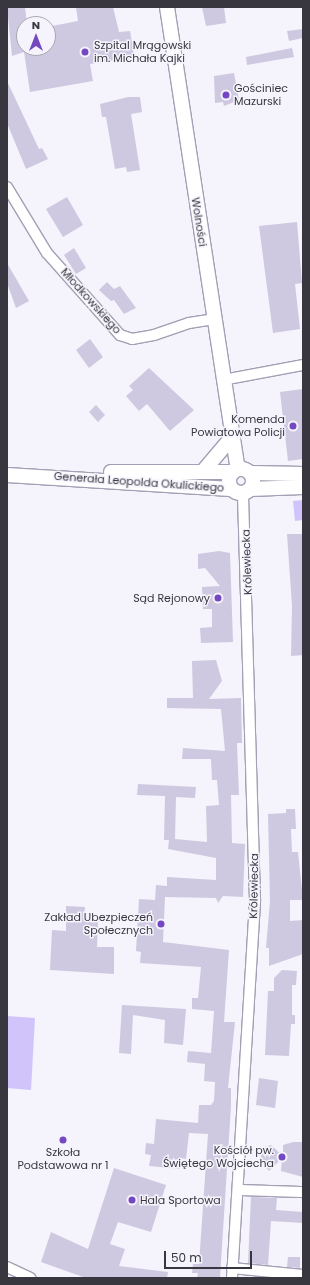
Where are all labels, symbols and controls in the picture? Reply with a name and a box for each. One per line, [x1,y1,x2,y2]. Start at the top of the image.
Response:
north arrow [16,16,56,56]
text: N [32,17,40,33]
place label: Szpital Mrągowski im. Michała Kajki [94,39,191,65]
marker: Szpital Mrągowski im. Michała Kajki [79,46,91,58]
place label: Gościniec Mazurski [234,82,288,108]
marker: Gościniec Mazurski [221,90,231,100]
street label: Wolności [189,196,209,248]
street label: Młodkowskiego [58,265,124,337]
place label: Komenda Powiatowa Policji [191,413,285,439]
marker: Komenda Powiatowa Policji [288,421,298,431]
street label: Generała Leopolda Okulickiego [53,469,225,495]
street label: Królewiecka [239,529,255,595]
place label: Sąd Rejonowy [133,591,210,605]
marker: Sąd Rejonowy [213,593,223,603]
street label: Królewiecka [247,853,261,919]
place label: Zakład Ubezpieczeń Społecznych [44,911,153,937]
marker: Zakład Ubezpieczeń Społecznych [156,919,166,929]
marker: Szkoła Podstawowa nr 1 [58,1135,68,1145]
place label: Kościół pw. Świętego Wojciecha [163,1144,274,1170]
place label: Szkoła Podstawowa nr 1 [17,1146,109,1172]
marker: Kościół pw. Świętego Wojciecha [277,1152,287,1162]
place label: Hala Sportowa [140,1193,221,1207]
marker: Hala Sportowa [127,1195,137,1205]
scale bar [166,1243,254,1269]
text: 50 m [171,1249,202,1266]

